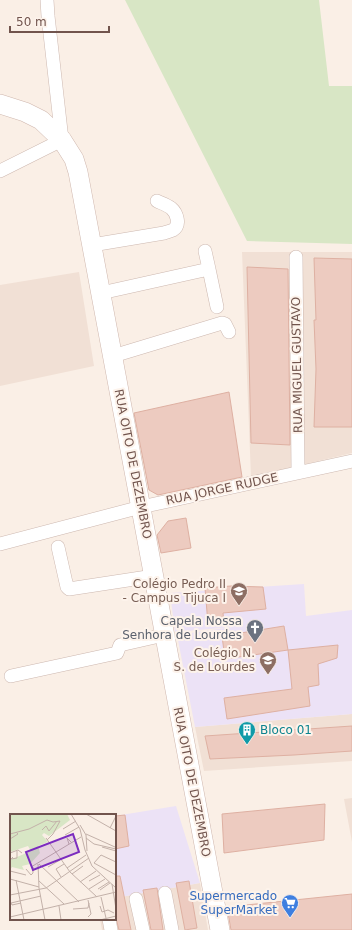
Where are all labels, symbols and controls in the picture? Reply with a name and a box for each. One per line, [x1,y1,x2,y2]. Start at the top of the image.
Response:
scale bar [10,8,109,34]
text: 50 m [16,15,47,29]
street label: RUA MIGUEL GUSTAVO [289,297,305,433]
street label: RUA OITO DE DEZEMBRO [112,388,154,540]
street label: RUA JORGE RUDGE [165,470,279,508]
place label: Colégio Pedro II - Campus Tijuca I [123,577,226,605]
school or university icon: Colégio Pedro II - Campus Tijuca I [229,581,249,606]
place label: Capela Nossa Senhora de Lourdes [122,614,242,642]
church icon: Capela Nossa Senhora de Lourdes [245,618,265,643]
place label: Colégio N. S. de Lourdes [174,646,255,674]
school or university icon: Colégio N. S. de Lourdes [258,650,278,675]
street label: RUA OITO DE DEZEMBRO [171,706,213,858]
building icon: Bloco 01 [237,720,257,745]
place label: Bloco 01 [260,723,312,737]
inset map [10,814,116,920]
place label: Supermercado SuperMarket [189,889,277,917]
supermarket icon: Supermercado SuperMarket [280,893,300,918]

